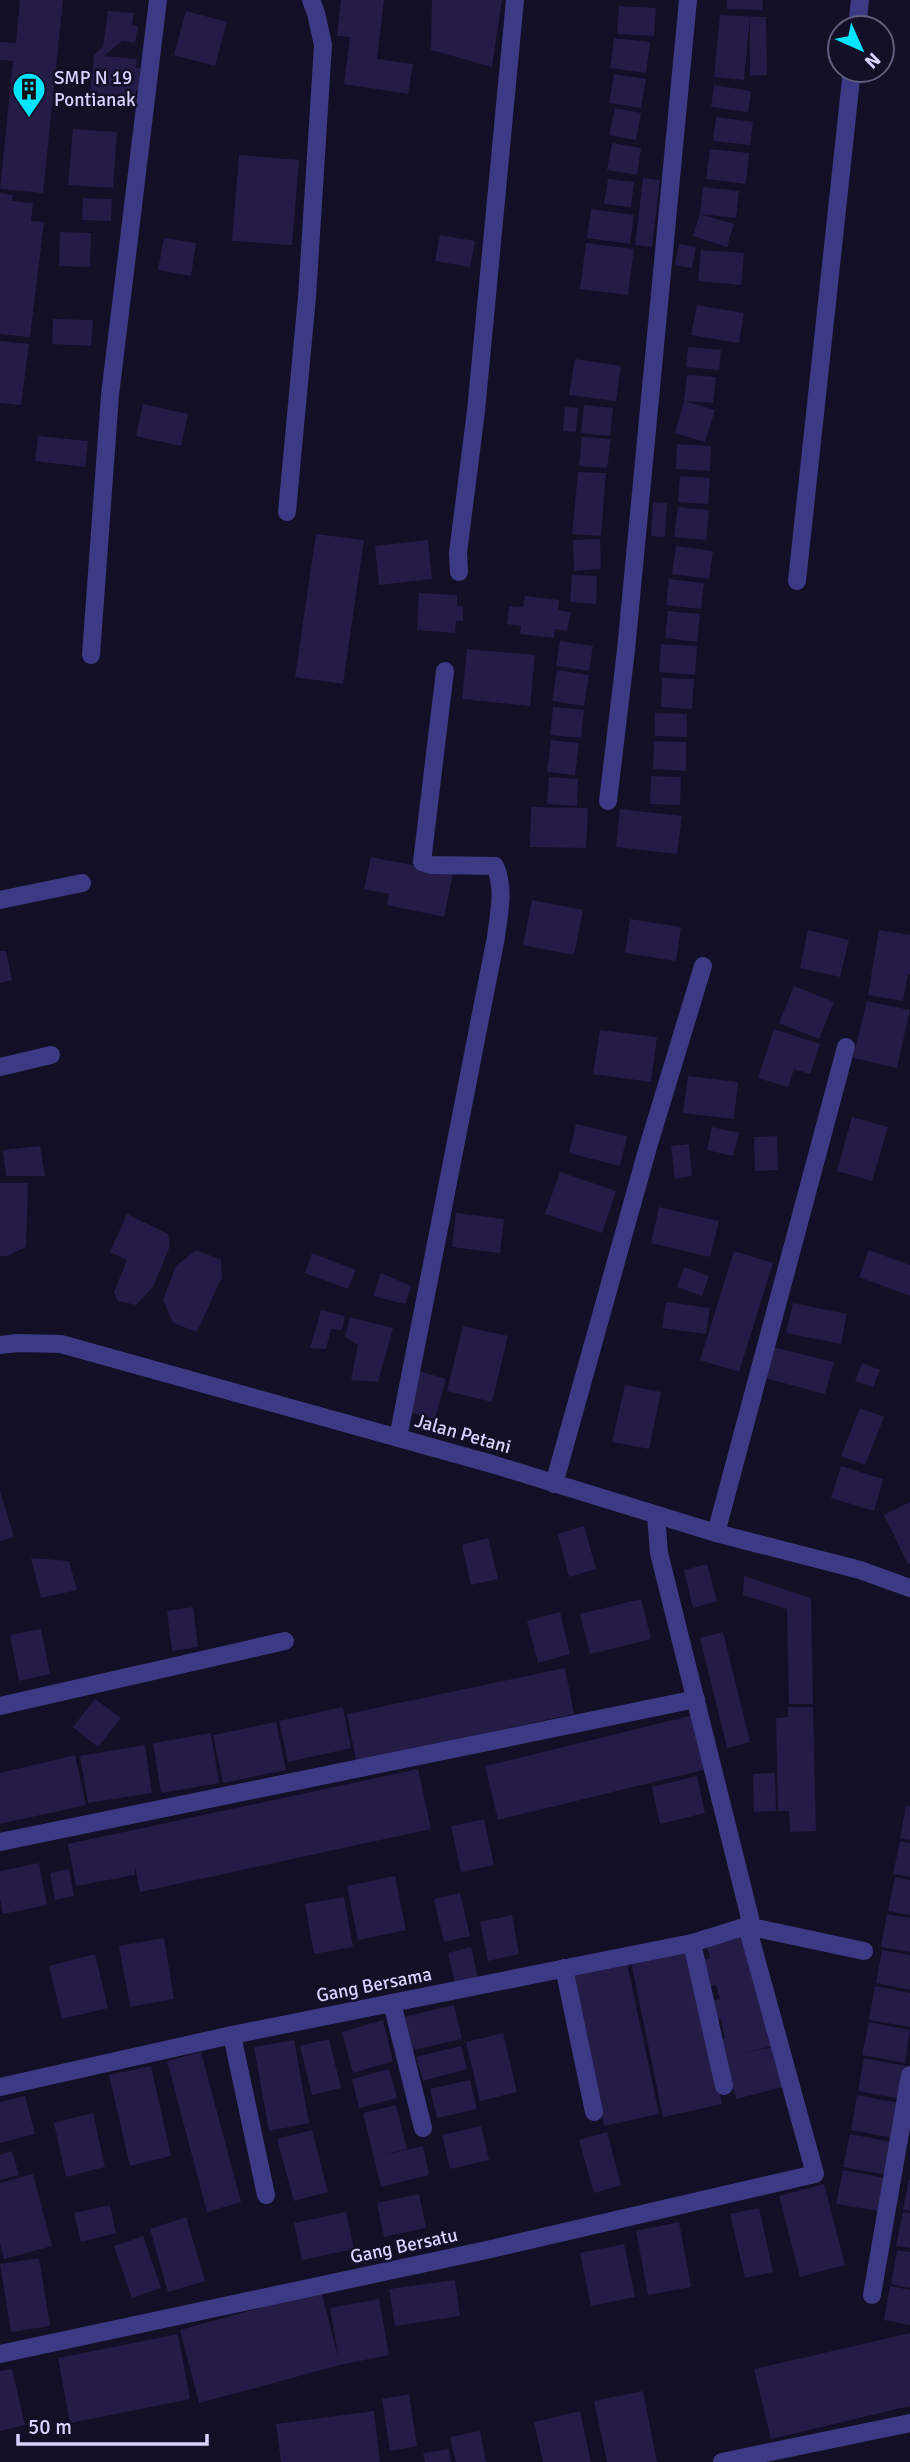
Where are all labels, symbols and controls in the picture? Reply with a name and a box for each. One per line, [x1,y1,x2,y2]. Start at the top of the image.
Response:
north arrow [826,14,896,84]
text: N [859,47,885,73]
place label: SMP N 19 Pontianak [54,66,136,112]
building icon: SMP N 19 Pontianak [10,70,48,119]
street label: Jalan Petani [412,1409,514,1459]
street label: Gang Bersama [314,1962,434,2008]
street label: Gang Bersatu [348,2223,460,2269]
scale bar [18,2402,206,2446]
text: 50 m [28,2414,72,2440]

